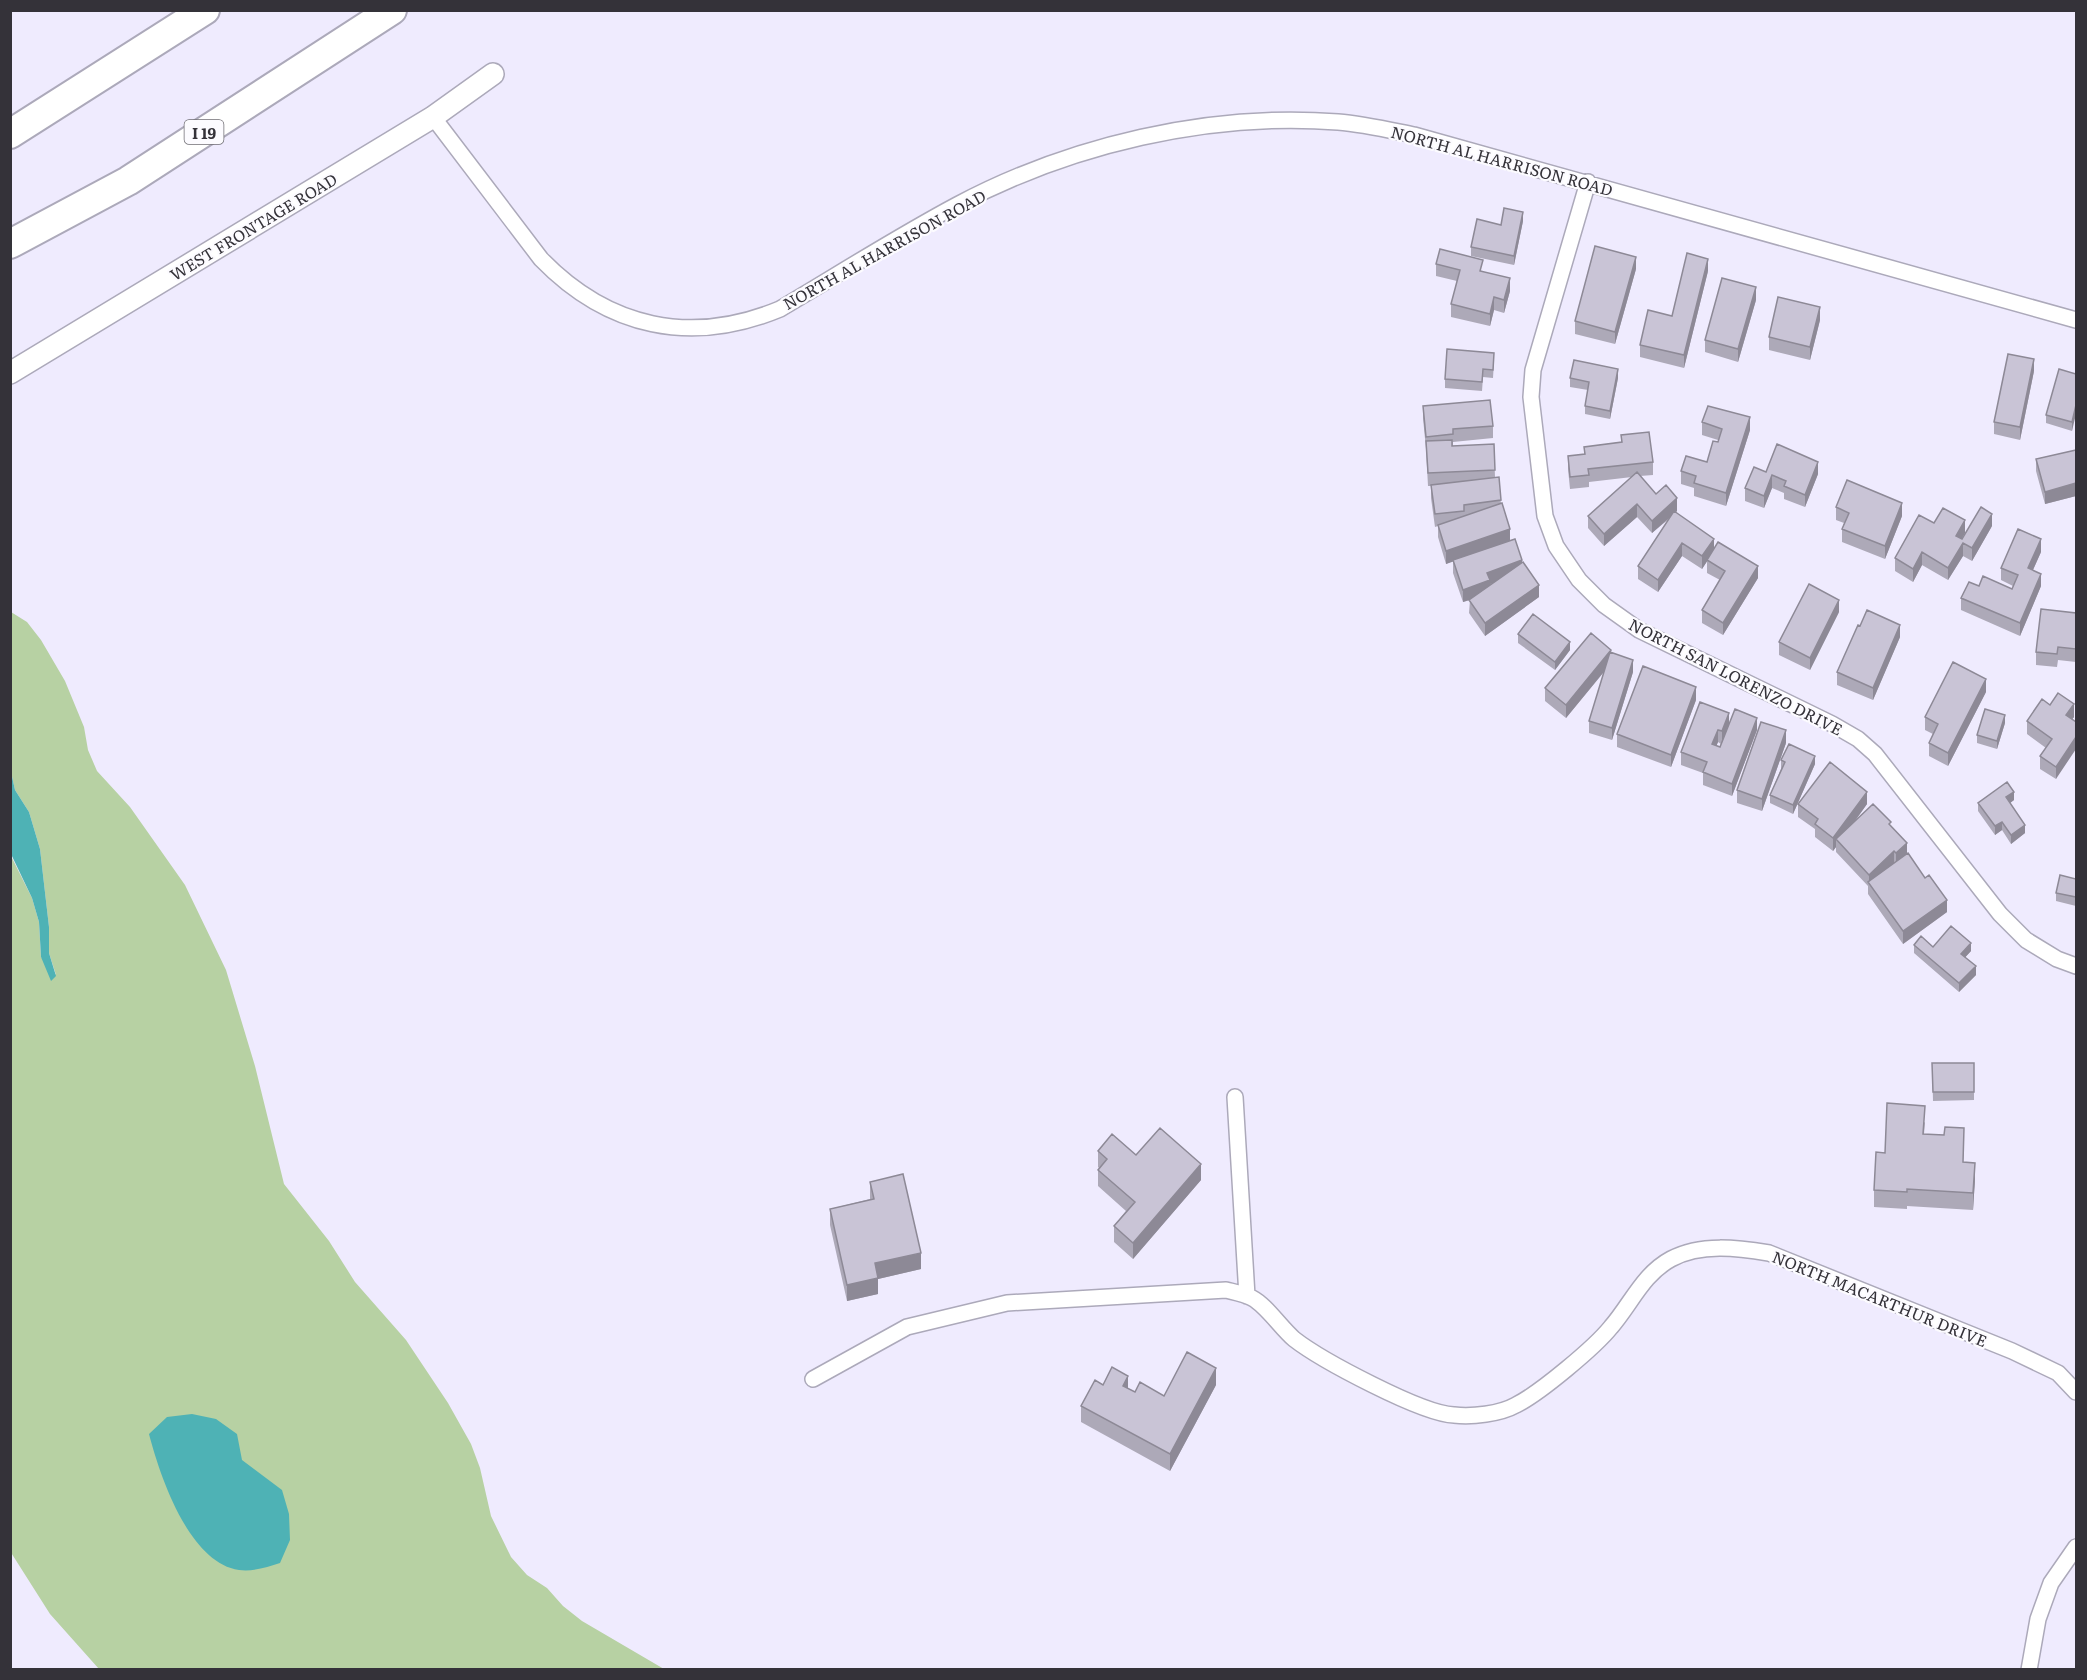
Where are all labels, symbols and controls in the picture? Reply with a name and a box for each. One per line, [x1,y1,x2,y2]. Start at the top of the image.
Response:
street label: NORTH AL HARRISON ROAD [1388,119,1616,201]
road number: I 19 [184,120,224,144]
street label: WEST FRONTAGE ROAD [165,166,341,286]
street label: NORTH AL HARRISON ROAD [778,183,990,315]
street label: NORTH SAN LORENZO DRIVE [1625,611,1847,741]
street label: NORTH MACARTHUR DRIVE [1769,1244,1991,1352]

